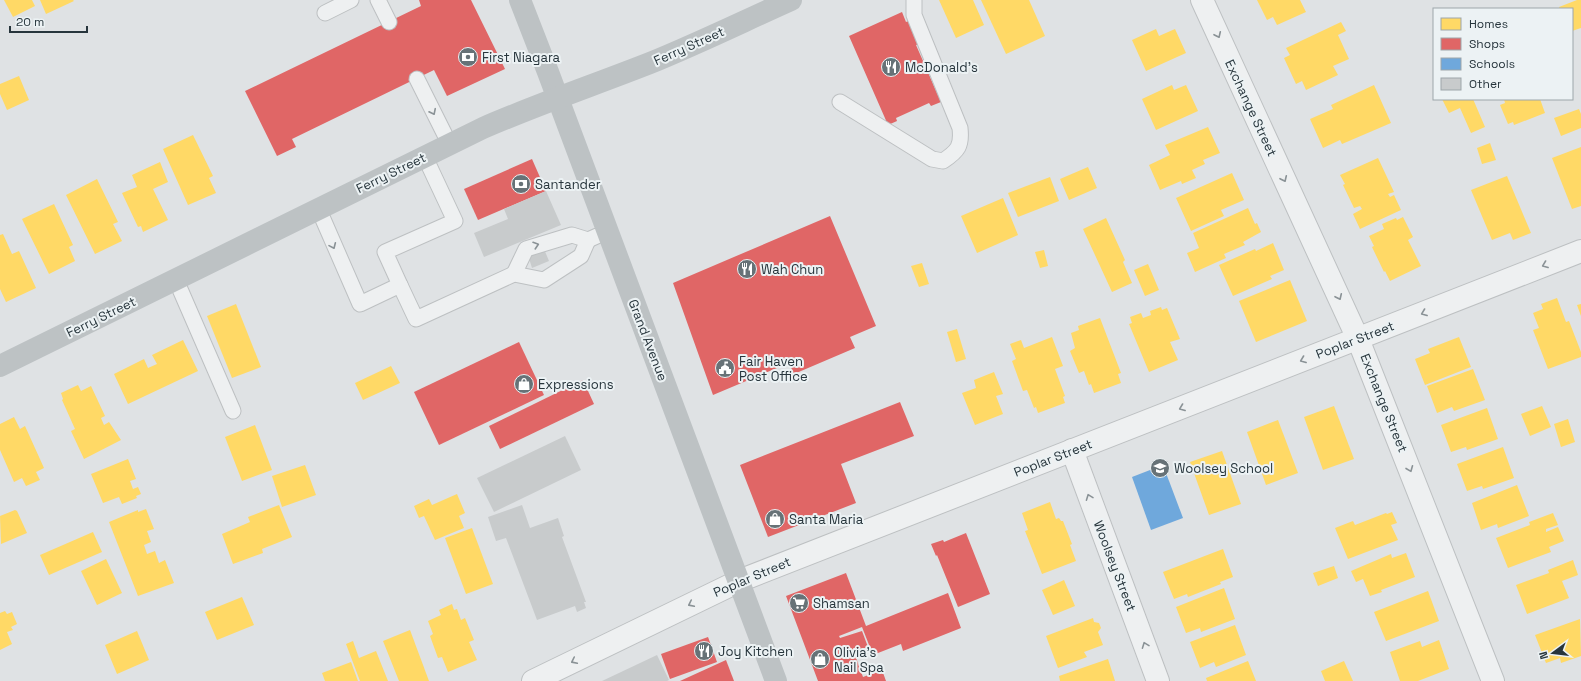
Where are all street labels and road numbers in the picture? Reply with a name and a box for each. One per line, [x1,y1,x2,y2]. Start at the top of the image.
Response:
street label: Ferry Street [651,23,727,69]
street label: Exchange Street [1221,57,1281,159]
street label: Ferry Street [353,149,429,197]
street label: Ferry Street [63,293,139,341]
street label: Grand Avenue [625,297,671,383]
street label: Poplar Street [1313,317,1397,363]
street label: Exchange Street [1356,351,1412,455]
street label: Poplar Street [1011,435,1095,481]
street label: Woolsey Street [1090,518,1140,614]
street label: Poplar Street [711,553,793,601]

